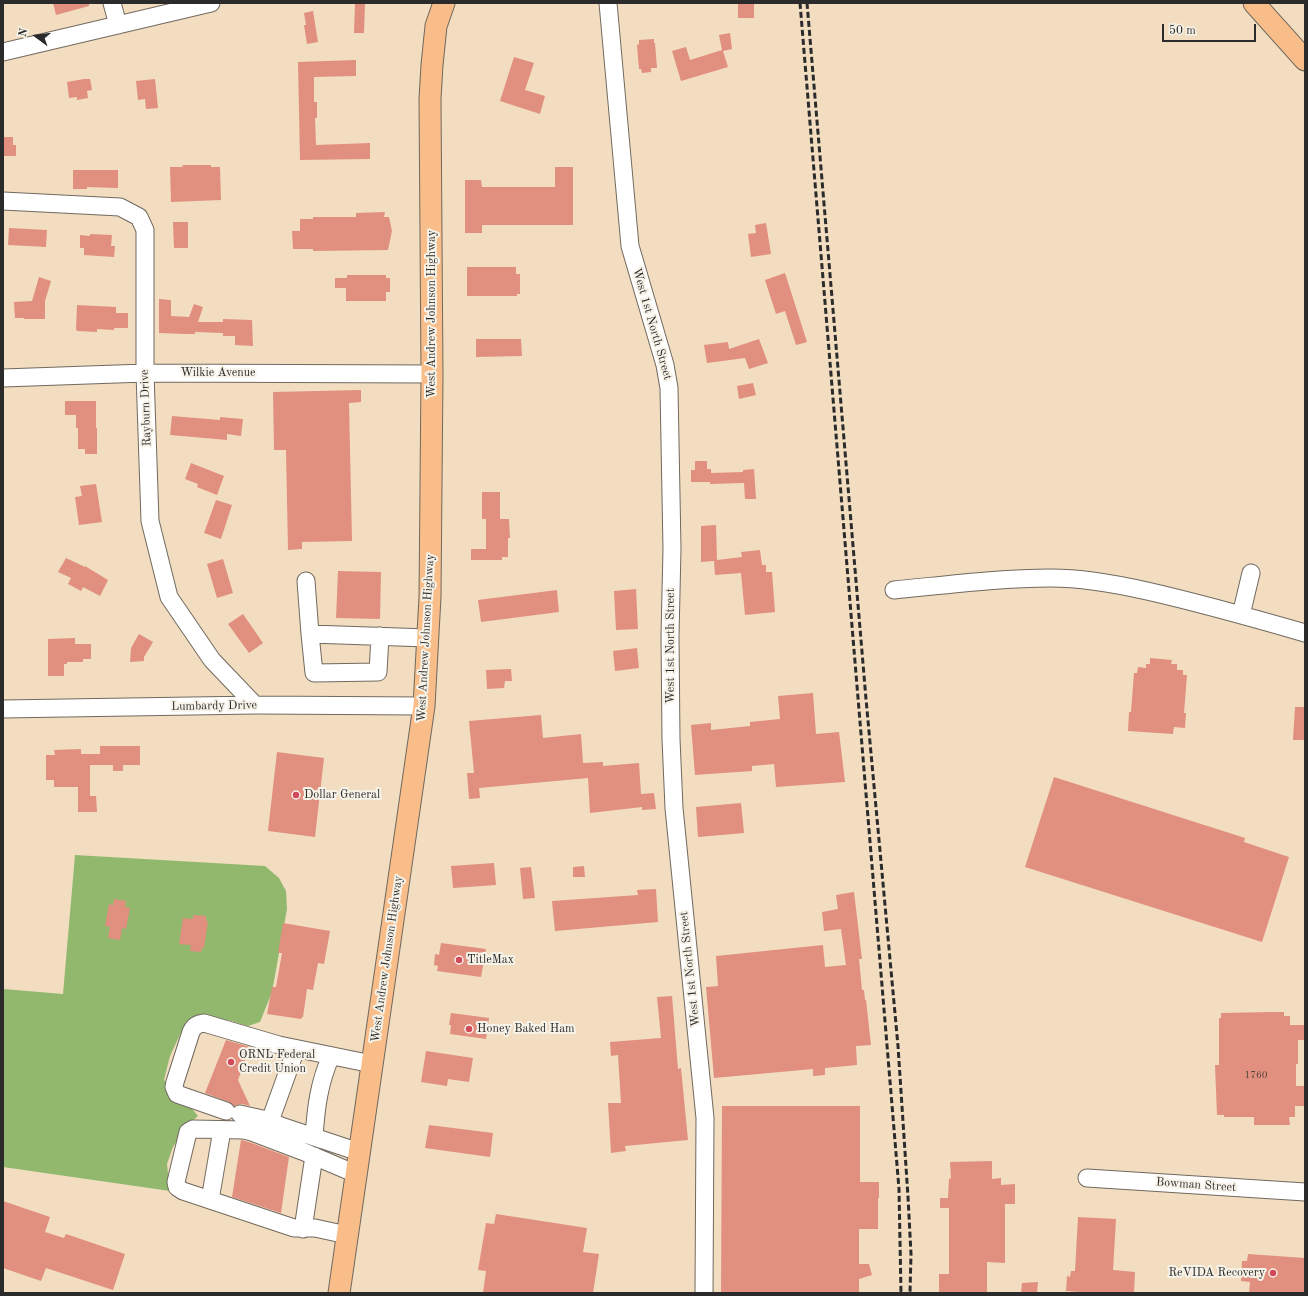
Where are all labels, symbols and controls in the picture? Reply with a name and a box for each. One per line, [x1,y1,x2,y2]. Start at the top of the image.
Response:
north arrow [16,16,56,56]
scale bar [1164,16,1258,42]
text: 50 m [1169,25,1196,37]
text: N [18,27,30,38]
street label: West Andrew Johnson Highway [425,230,439,398]
street label: West 1st North Street [629,266,675,382]
street label: Wilkie Avenue [180,366,256,380]
street label: Rayburn Drive [137,369,155,447]
street label: West Andrew Johnson Highway [414,554,438,722]
street label: West 1st North Street [664,588,678,704]
street label: Lumbardy Drive [171,698,257,714]
place label: Dollar General [304,788,380,802]
marker: Dollar General [291,790,301,800]
street label: West Andrew Johnson Highway [368,875,406,1043]
street label: West 1st North Street [677,911,703,1027]
place label: TitleMax [467,953,514,967]
marker: TitleMax [454,955,464,965]
place label: Honey Baked Ham [477,1022,575,1036]
marker: Honey Baked Ham [464,1024,474,1034]
place label: ORNL Federal Credit Union [239,1048,315,1076]
marker: ORNL Federal Credit Union [226,1057,236,1067]
house number: 1760 [1244,1069,1268,1081]
street label: Bowman Street [1155,1175,1237,1195]
place label: ReVIDA Recovery [1168,1266,1265,1280]
marker: ReVIDA Recovery [1268,1268,1278,1278]

